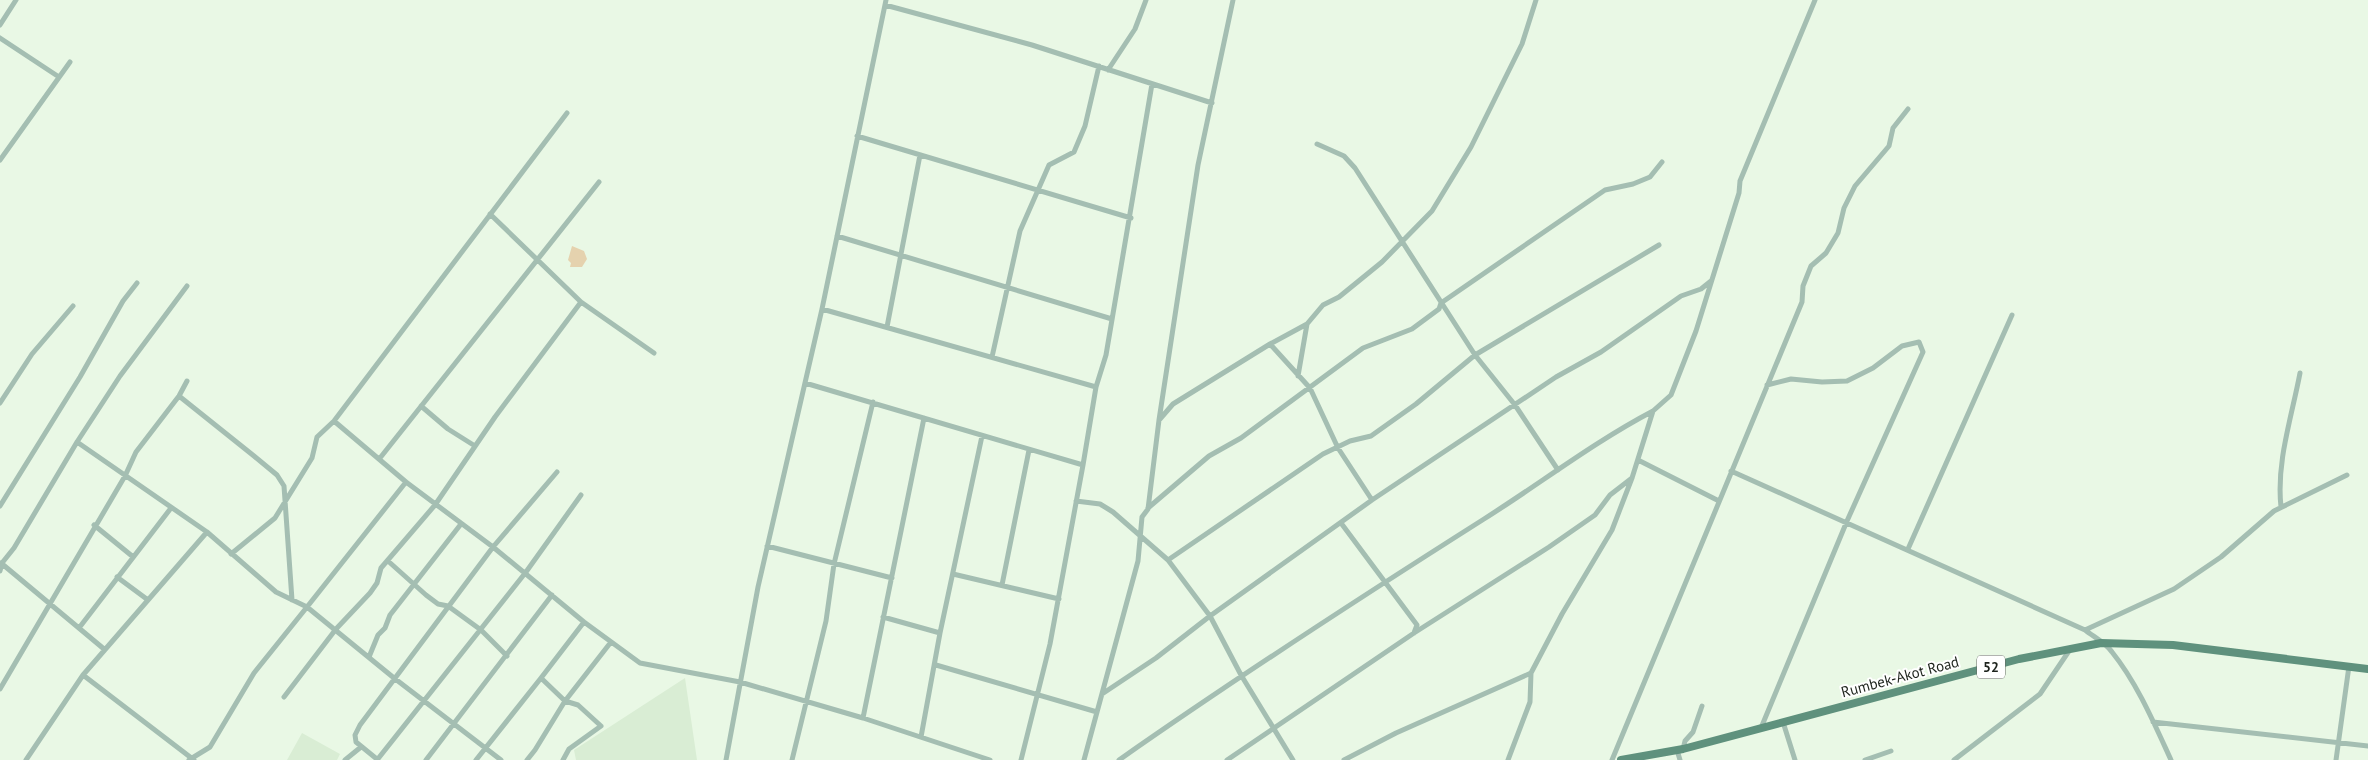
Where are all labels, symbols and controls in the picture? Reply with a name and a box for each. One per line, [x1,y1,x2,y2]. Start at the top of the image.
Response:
street label: Rumbek-Akot Road [1839,652,1961,701]
road number: 52 [1977,656,2005,679]

